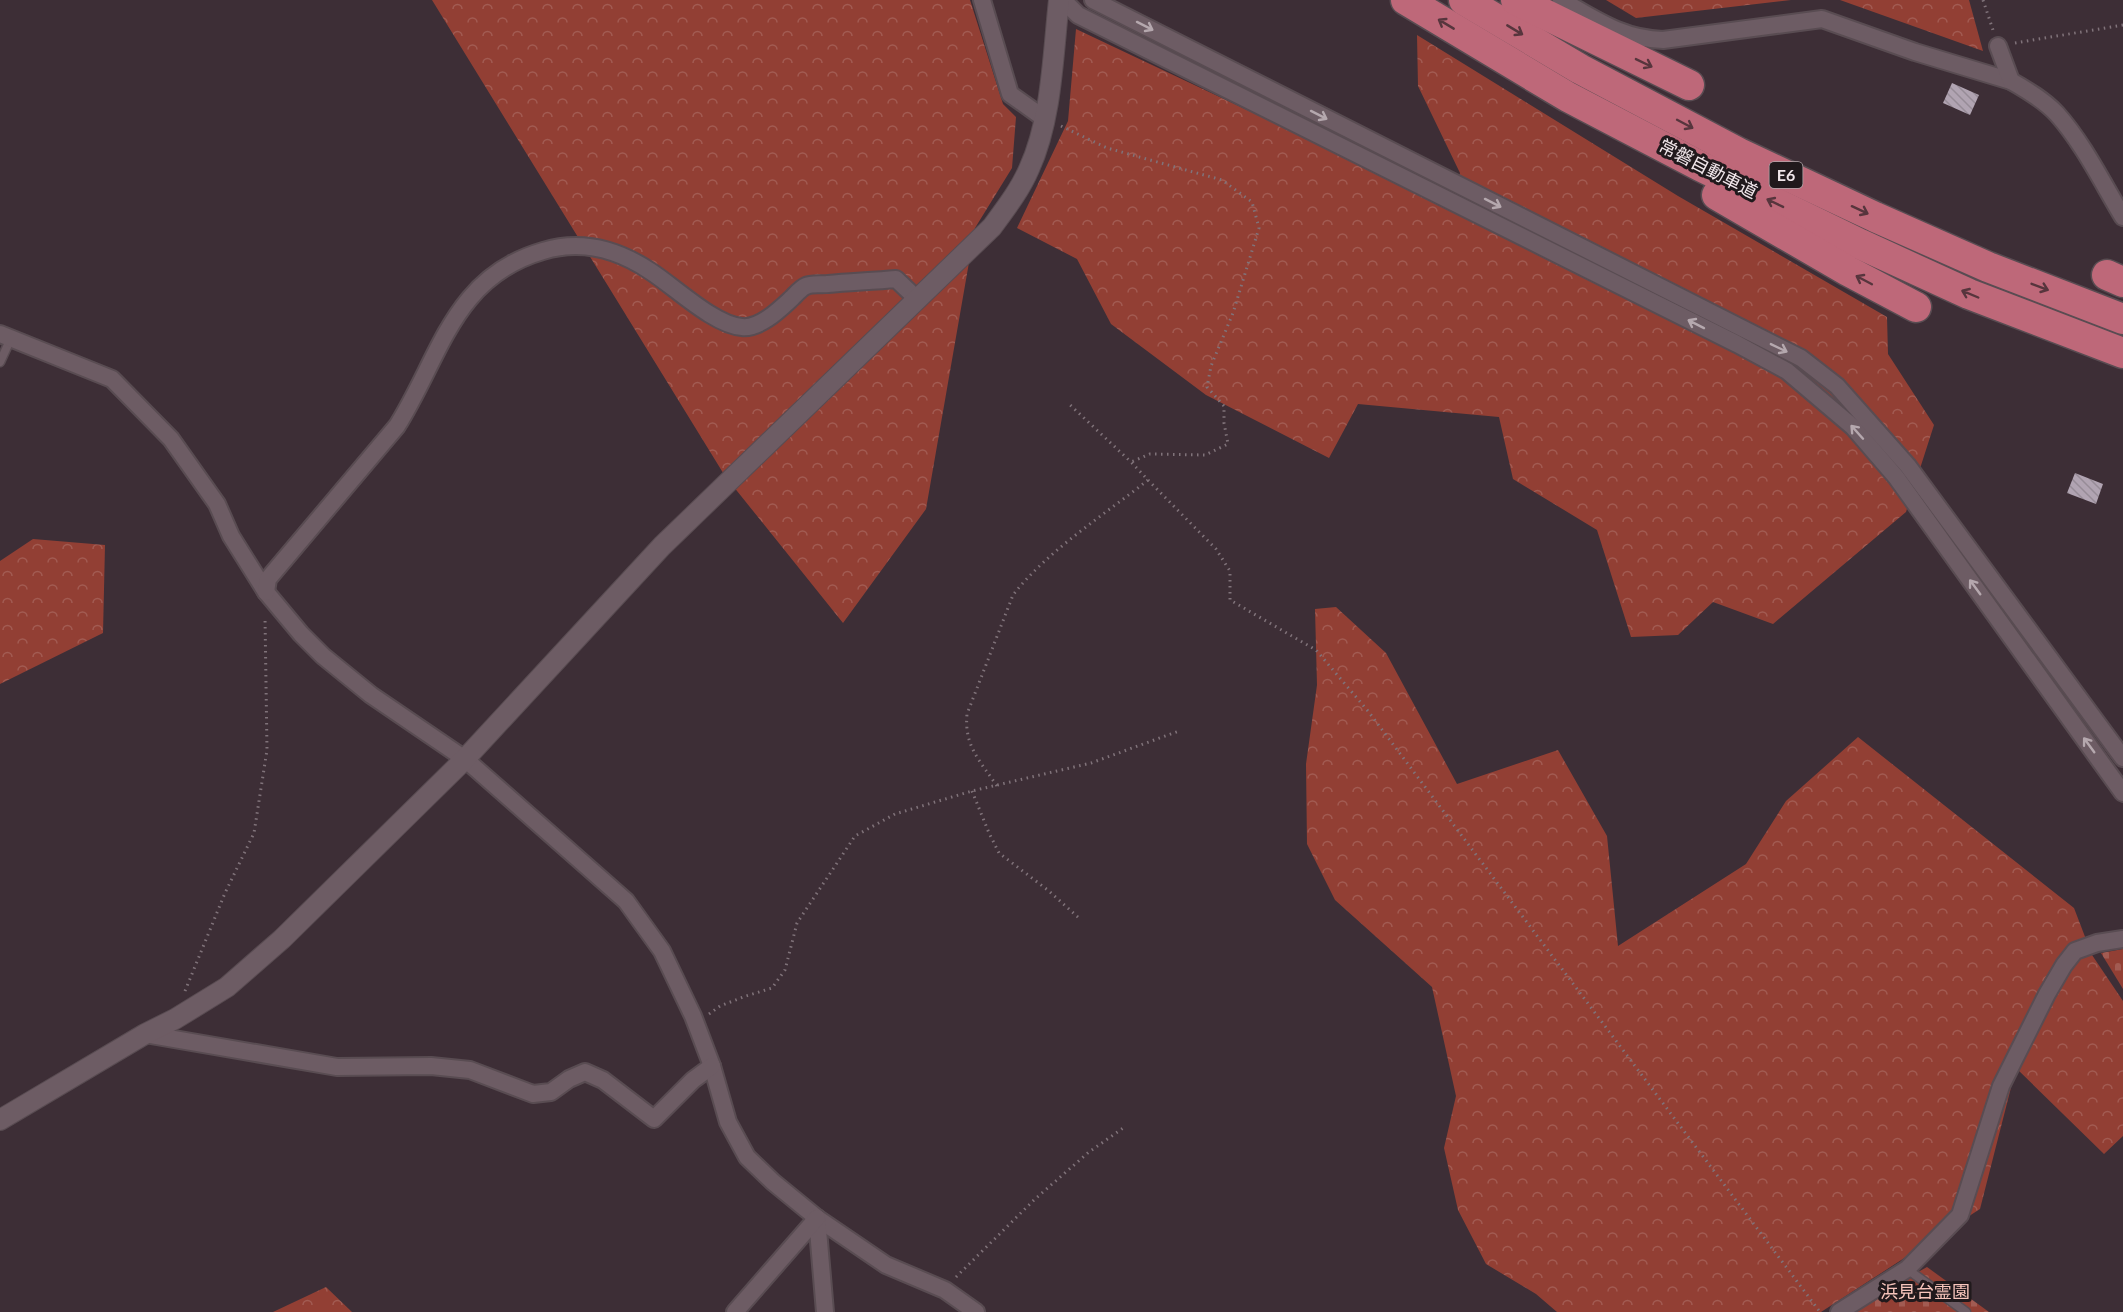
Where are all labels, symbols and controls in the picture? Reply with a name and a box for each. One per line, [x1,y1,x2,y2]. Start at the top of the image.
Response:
one-way arrow [1438,18,1455,30]
one-way arrow [1135,21,1153,33]
one-way arrow [1506,24,1523,36]
one-way arrow [1635,58,1653,70]
one-way arrow [1309,110,1327,121]
one-way arrow [1676,119,1694,130]
street label: 常磐自動車道 [1655,134,1762,202]
road number: E6 [1770,162,1802,188]
one-way arrow [1766,196,1784,208]
one-way arrow [1483,198,1501,209]
one-way arrow [1851,205,1869,217]
one-way arrow [1856,274,1873,286]
one-way arrow [2030,282,2048,293]
one-way arrow [1962,288,1980,299]
one-way arrow [1688,317,1706,329]
one-way arrow [1770,342,1788,354]
one-way arrow [1850,424,1864,439]
one-way arrow [1969,579,1981,595]
one-way arrow [2083,737,2095,754]
park label: 浜見台霊園 [1880,1280,1970,1302]

